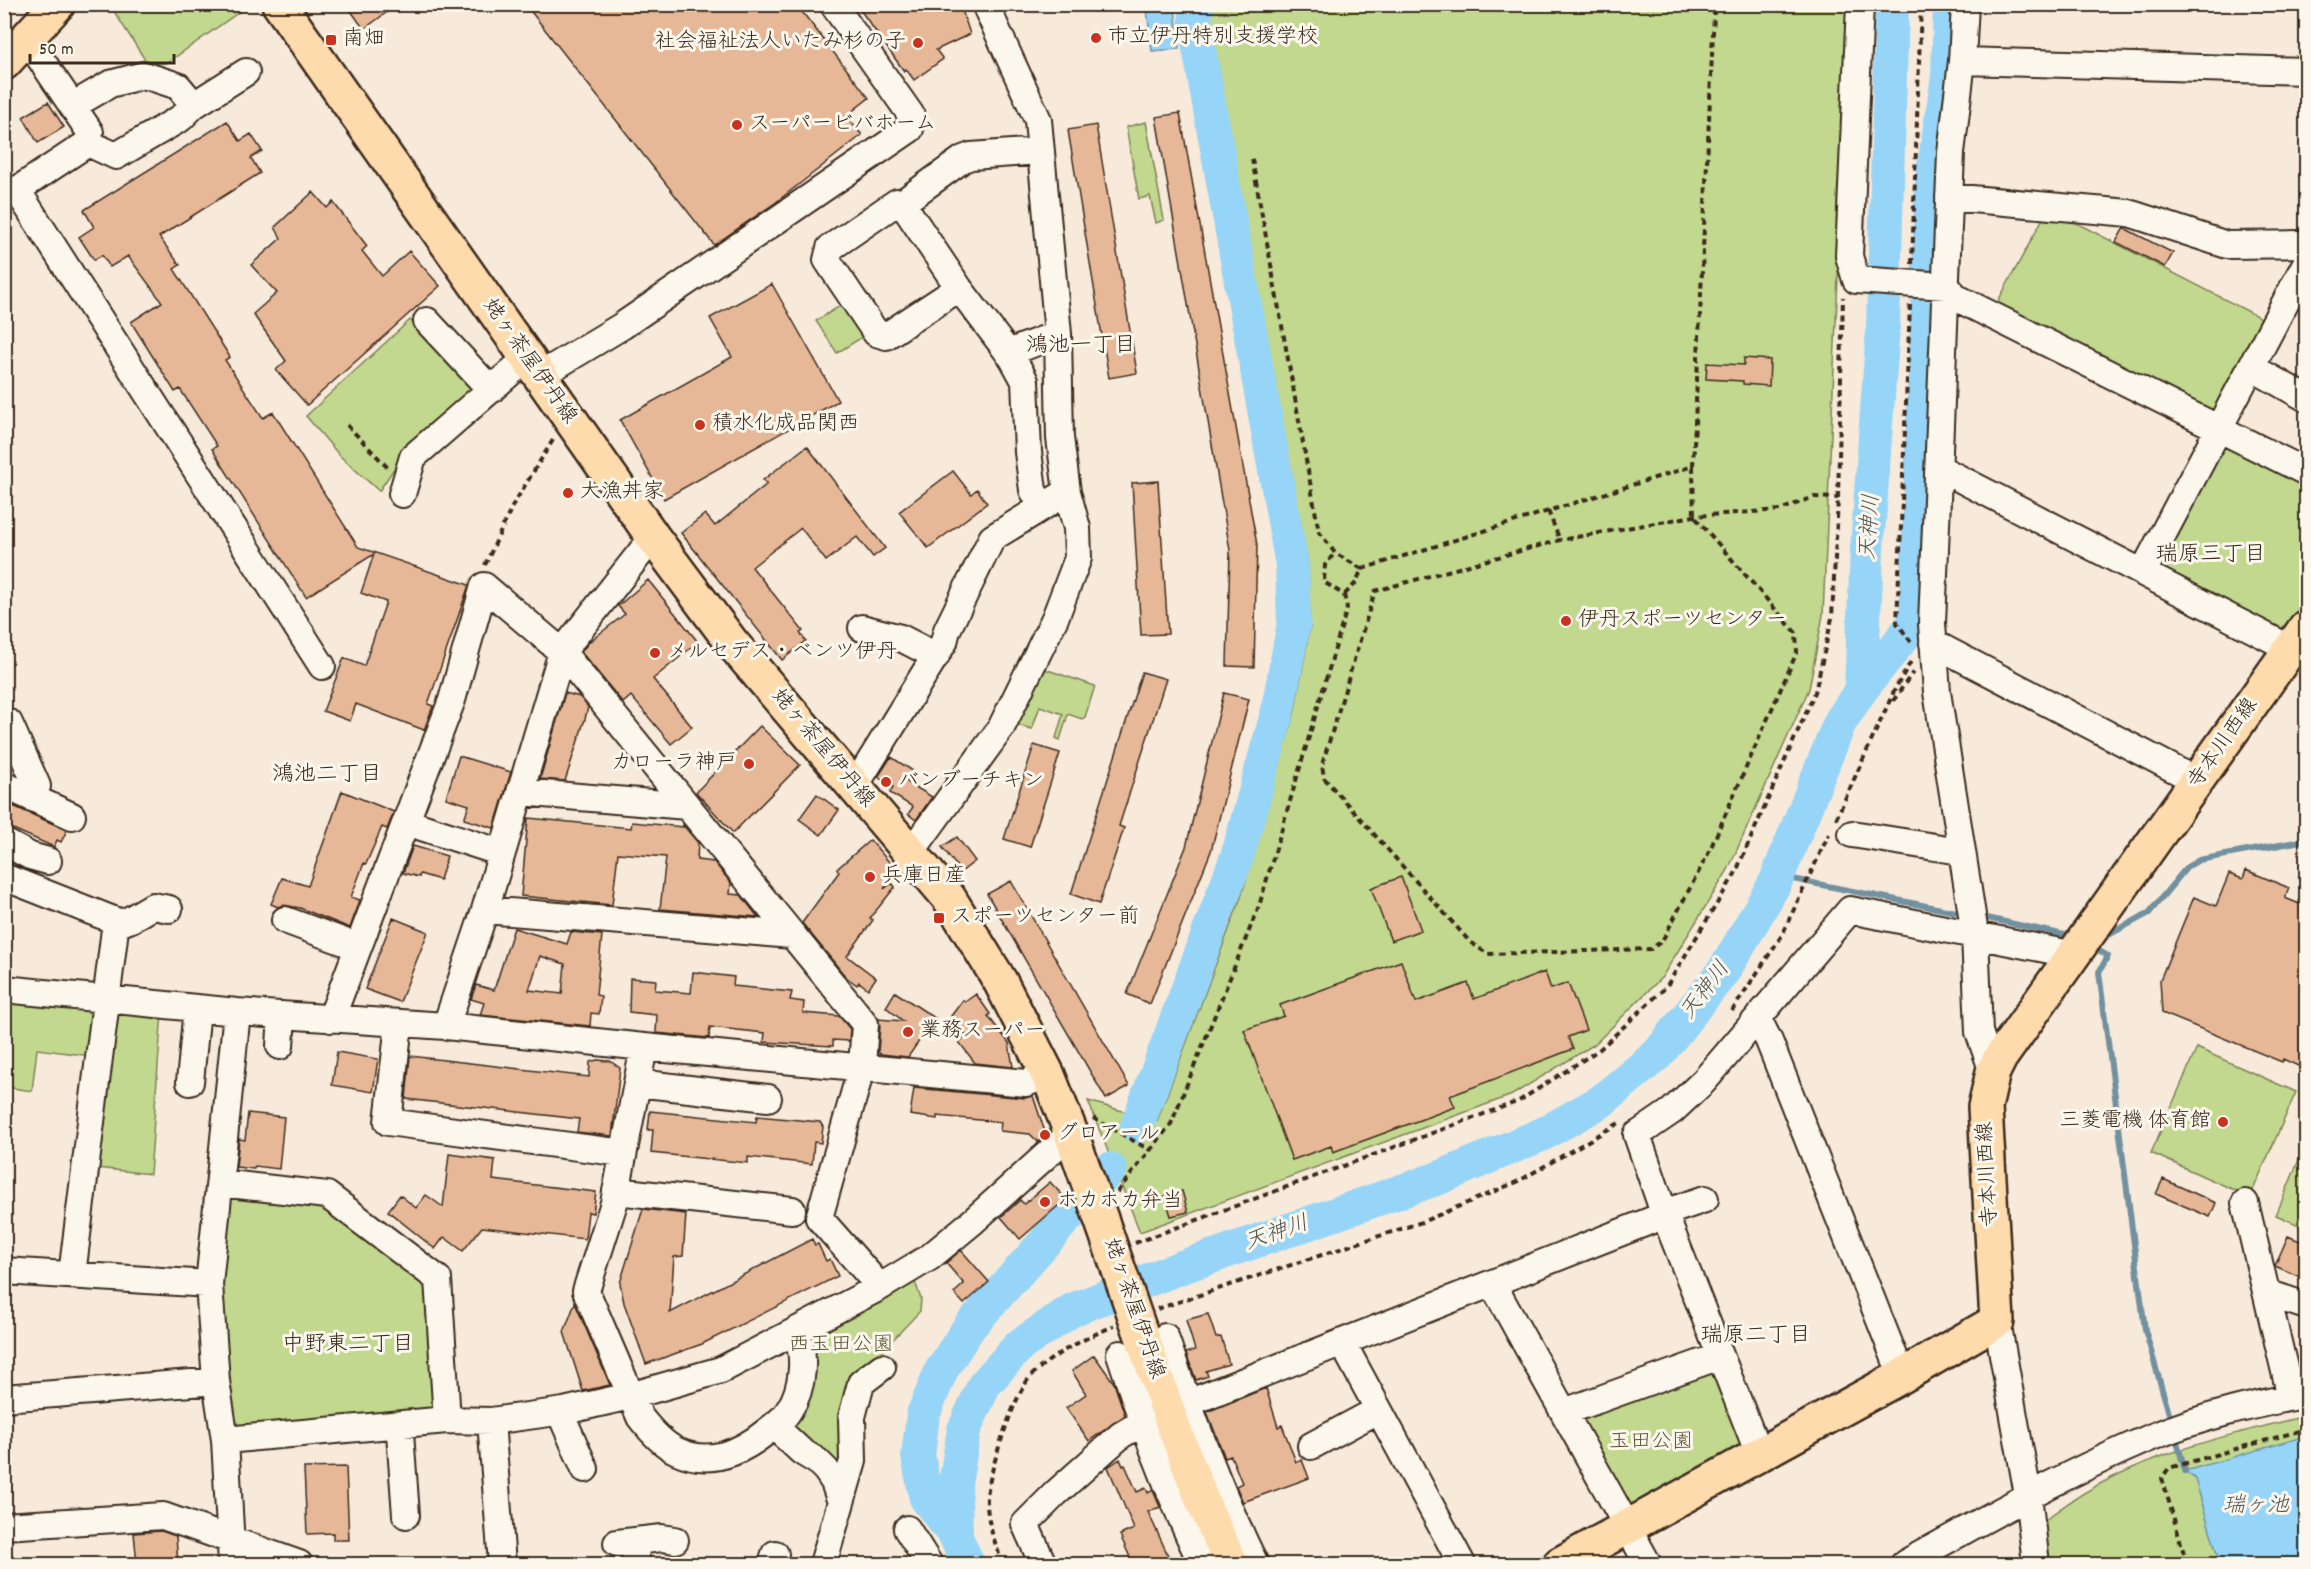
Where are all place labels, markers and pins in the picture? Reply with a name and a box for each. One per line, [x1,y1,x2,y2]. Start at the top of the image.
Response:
place label: 市立伊丹特別支援学校 [1108,23,1318,53]
place label: 南畑 [343,25,385,55]
place label: 社会福祉法人いたみ杉の子 [655,28,906,58]
marker: 市立伊丹特別支援学校 [1089,31,1103,45]
marker: 南畑 [324,33,338,47]
marker: 社会福祉法人いたみ杉の子 [911,36,925,50]
place label: スーパービバホーム [749,110,936,140]
marker: スーパービバホーム [730,118,744,132]
place label: 積水化成品関西 [712,410,859,440]
marker: 積水化成品関西 [693,418,707,432]
place label: 大漁丼家 [580,478,664,508]
marker: 大漁丼家 [561,486,575,500]
place label: 伊丹スポーツセンター [1578,606,1787,636]
marker: 伊丹スポーツセンター [1559,614,1573,628]
place label: メルセデス・ベンツ伊丹 [667,638,897,668]
marker: メルセデス・ベンツ伊丹 [648,646,662,660]
place label: カローラ神戸 [611,749,737,779]
marker: カローラ神戸 [742,757,756,771]
place label: バンブーチキン [898,767,1044,797]
marker: バンブーチキン [879,775,893,789]
place label: 兵庫日産 [882,862,966,892]
marker: 兵庫日産 [863,870,877,884]
place label: スポーツセンター前 [951,903,1139,933]
marker: スポーツセンター前 [932,911,946,925]
place label: 業務スーパー [920,1017,1045,1047]
marker: 業務スーパー [901,1025,915,1039]
place label: 三菱電機 体育館 [2059,1107,2211,1137]
marker: 三菱電機 体育館 [2216,1115,2230,1129]
place label: グロアール [1057,1120,1160,1150]
marker: グロアール [1038,1128,1052,1142]
place label: ホカホカ弁当 [1057,1187,1183,1217]
marker: ホカホカ弁当 [1038,1195,1052,1209]

